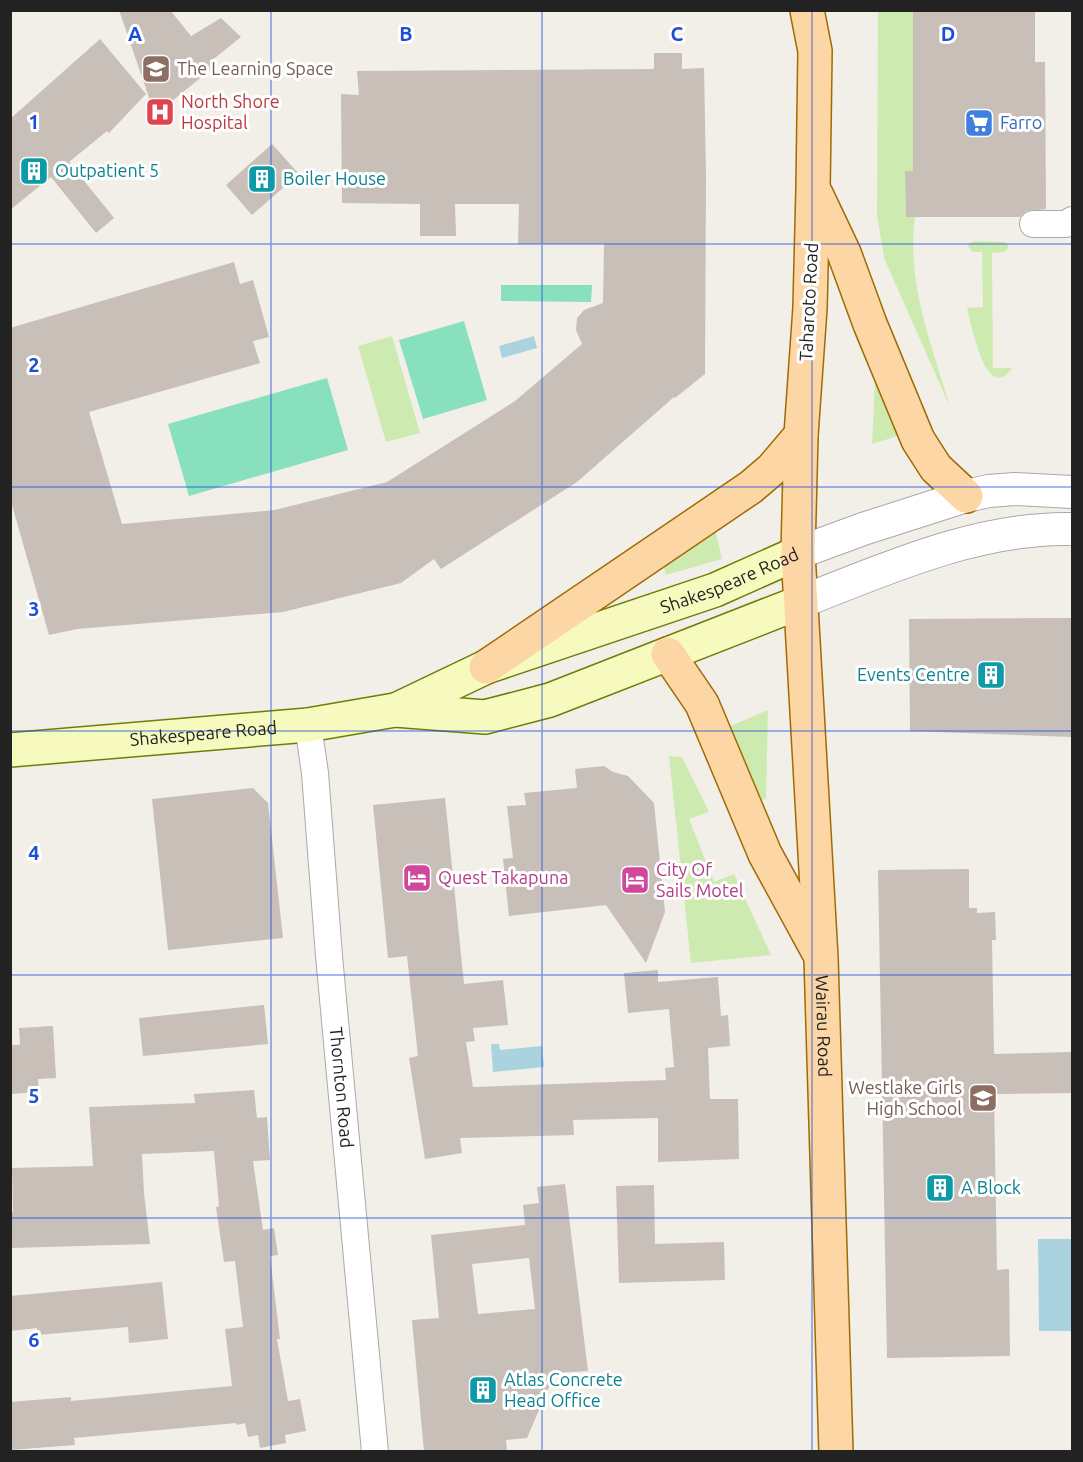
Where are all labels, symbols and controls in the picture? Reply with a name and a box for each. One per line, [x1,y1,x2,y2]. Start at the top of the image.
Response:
text: A [128,22,142,45]
text: B [399,22,413,45]
text: C [671,22,684,45]
text: D [941,22,955,45]
school or university icon: The Learning Space [140,53,172,85]
place label: The Learning Space [177,58,333,78]
place label: North Shore Hospital [181,91,280,132]
hospital icon: North Shore Hospital [144,96,176,128]
supermarket icon: Farro [963,107,995,139]
text: 1 [28,110,40,133]
place label: Farro [1000,112,1042,132]
building icon: Outpatient 5 [18,155,50,187]
place label: Outpatient 5 [55,160,159,180]
building icon: Boiler House [246,163,278,195]
place label: Boiler House [283,168,386,188]
street label: Taharoto Road [795,242,821,362]
text: 2 [28,353,40,376]
street label: Shakespeare Road [657,543,801,617]
text: 3 [28,597,40,620]
building icon: Events Centre [975,659,1007,691]
place label: Events Centre [857,664,970,684]
street label: Shakespeare Road [129,717,278,749]
text: 4 [28,841,40,864]
place label: City Of Sails Motel [656,859,744,900]
hotel icon: Quest Takapuna [401,862,433,894]
hotel icon: City Of Sails Motel [619,864,651,896]
place label: Quest Takapuna [438,867,568,888]
street label: Wairau Road [813,975,836,1077]
street label: Thornton Road [327,1026,358,1149]
place label: Westlake Girls High School [848,1077,962,1118]
school or university icon: Westlake Girls High School [967,1082,999,1114]
text: 5 [28,1084,40,1107]
building icon: A Block [924,1172,956,1204]
place label: A Block [961,1177,1021,1197]
text: 6 [28,1328,40,1351]
place label: Atlas Concrete Head Office [504,1369,623,1410]
building icon: Atlas Concrete Head Office [467,1374,499,1406]

